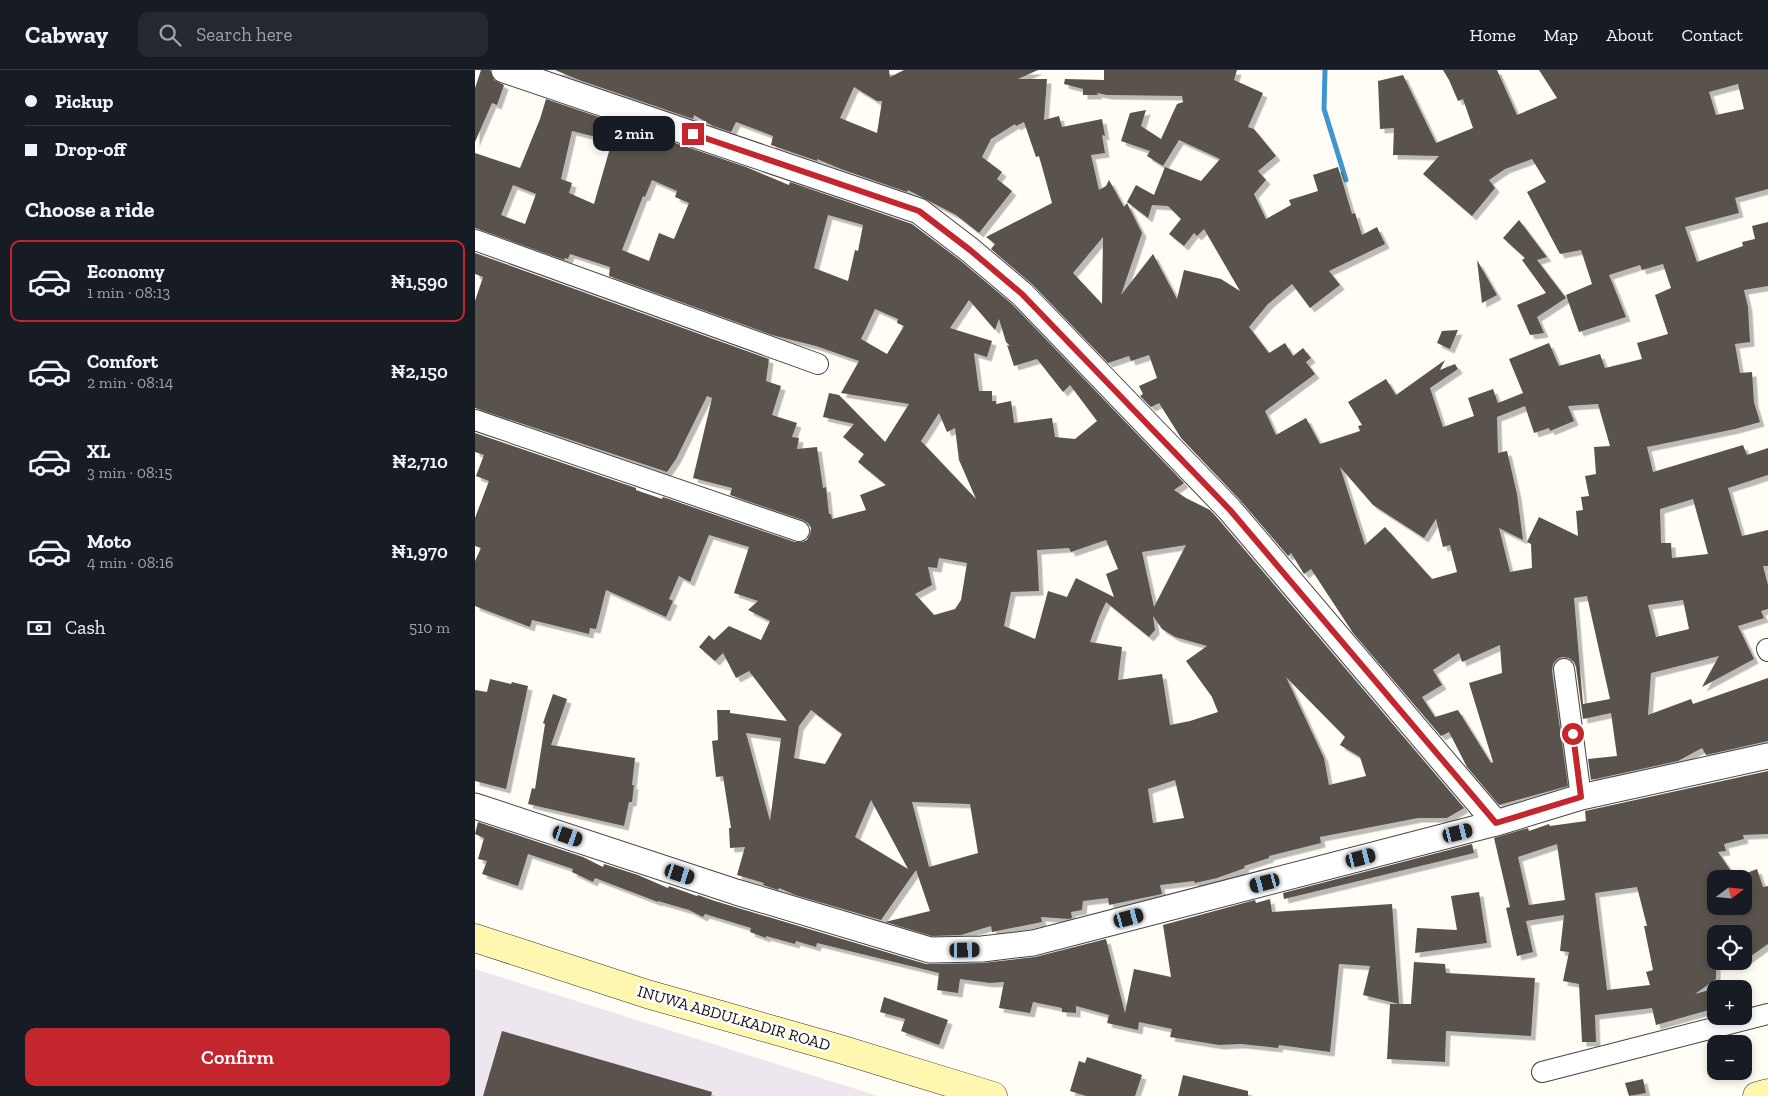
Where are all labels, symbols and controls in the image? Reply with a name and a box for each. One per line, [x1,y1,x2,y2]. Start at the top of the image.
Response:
search box [138,12,488,57]
text: Cabway [25,20,108,49]
icon: search [156,21,184,49]
text: Search here [196,23,292,46]
text: Home [1469,24,1516,46]
text: Map [1544,24,1578,46]
text: About [1606,24,1653,46]
text: Contact [1681,24,1743,46]
text: Pickup [55,90,113,113]
callout: 2 min [593,116,675,152]
route end [682,123,704,145]
text: 2 min [614,124,654,143]
text: Drop-off [55,138,126,161]
text: Choose a ride [25,196,155,223]
icon: car [27,259,72,304]
text: Economy [87,260,165,283]
text: ₦1,590 [391,270,448,293]
text: 1 min · 08:13 [87,283,170,302]
icon: car [27,349,72,394]
text: Comfort [87,350,158,373]
text: ₦2,150 [391,360,448,383]
text: 2 min · 08:14 [87,373,173,392]
icon: car [27,439,72,484]
text: XL [87,440,110,463]
text: ₦2,710 [392,450,448,473]
text: 3 min · 08:15 [87,463,172,482]
icon: car [27,529,72,574]
text: Moto [87,530,131,553]
text: ₦1,970 [391,540,448,563]
text: 4 min · 08:16 [87,553,174,572]
icon: cash [25,614,53,642]
text: Cash [65,616,105,639]
text: 510 m [409,618,450,637]
route start [1562,723,1584,745]
car [1441,822,1474,844]
car [551,824,584,848]
car [1344,847,1377,869]
car [663,862,696,886]
north arrow [1707,870,1753,915]
map controls [1707,870,1752,1080]
car [1248,872,1281,894]
car [1112,907,1145,929]
button: locate [1707,925,1752,970]
car [949,942,980,958]
button: + [1707,980,1752,1025]
street label: INUWA ABDULKADIR ROAD [635,981,833,1055]
button: Confirm [25,1028,450,1086]
button: − [1707,1035,1752,1080]

